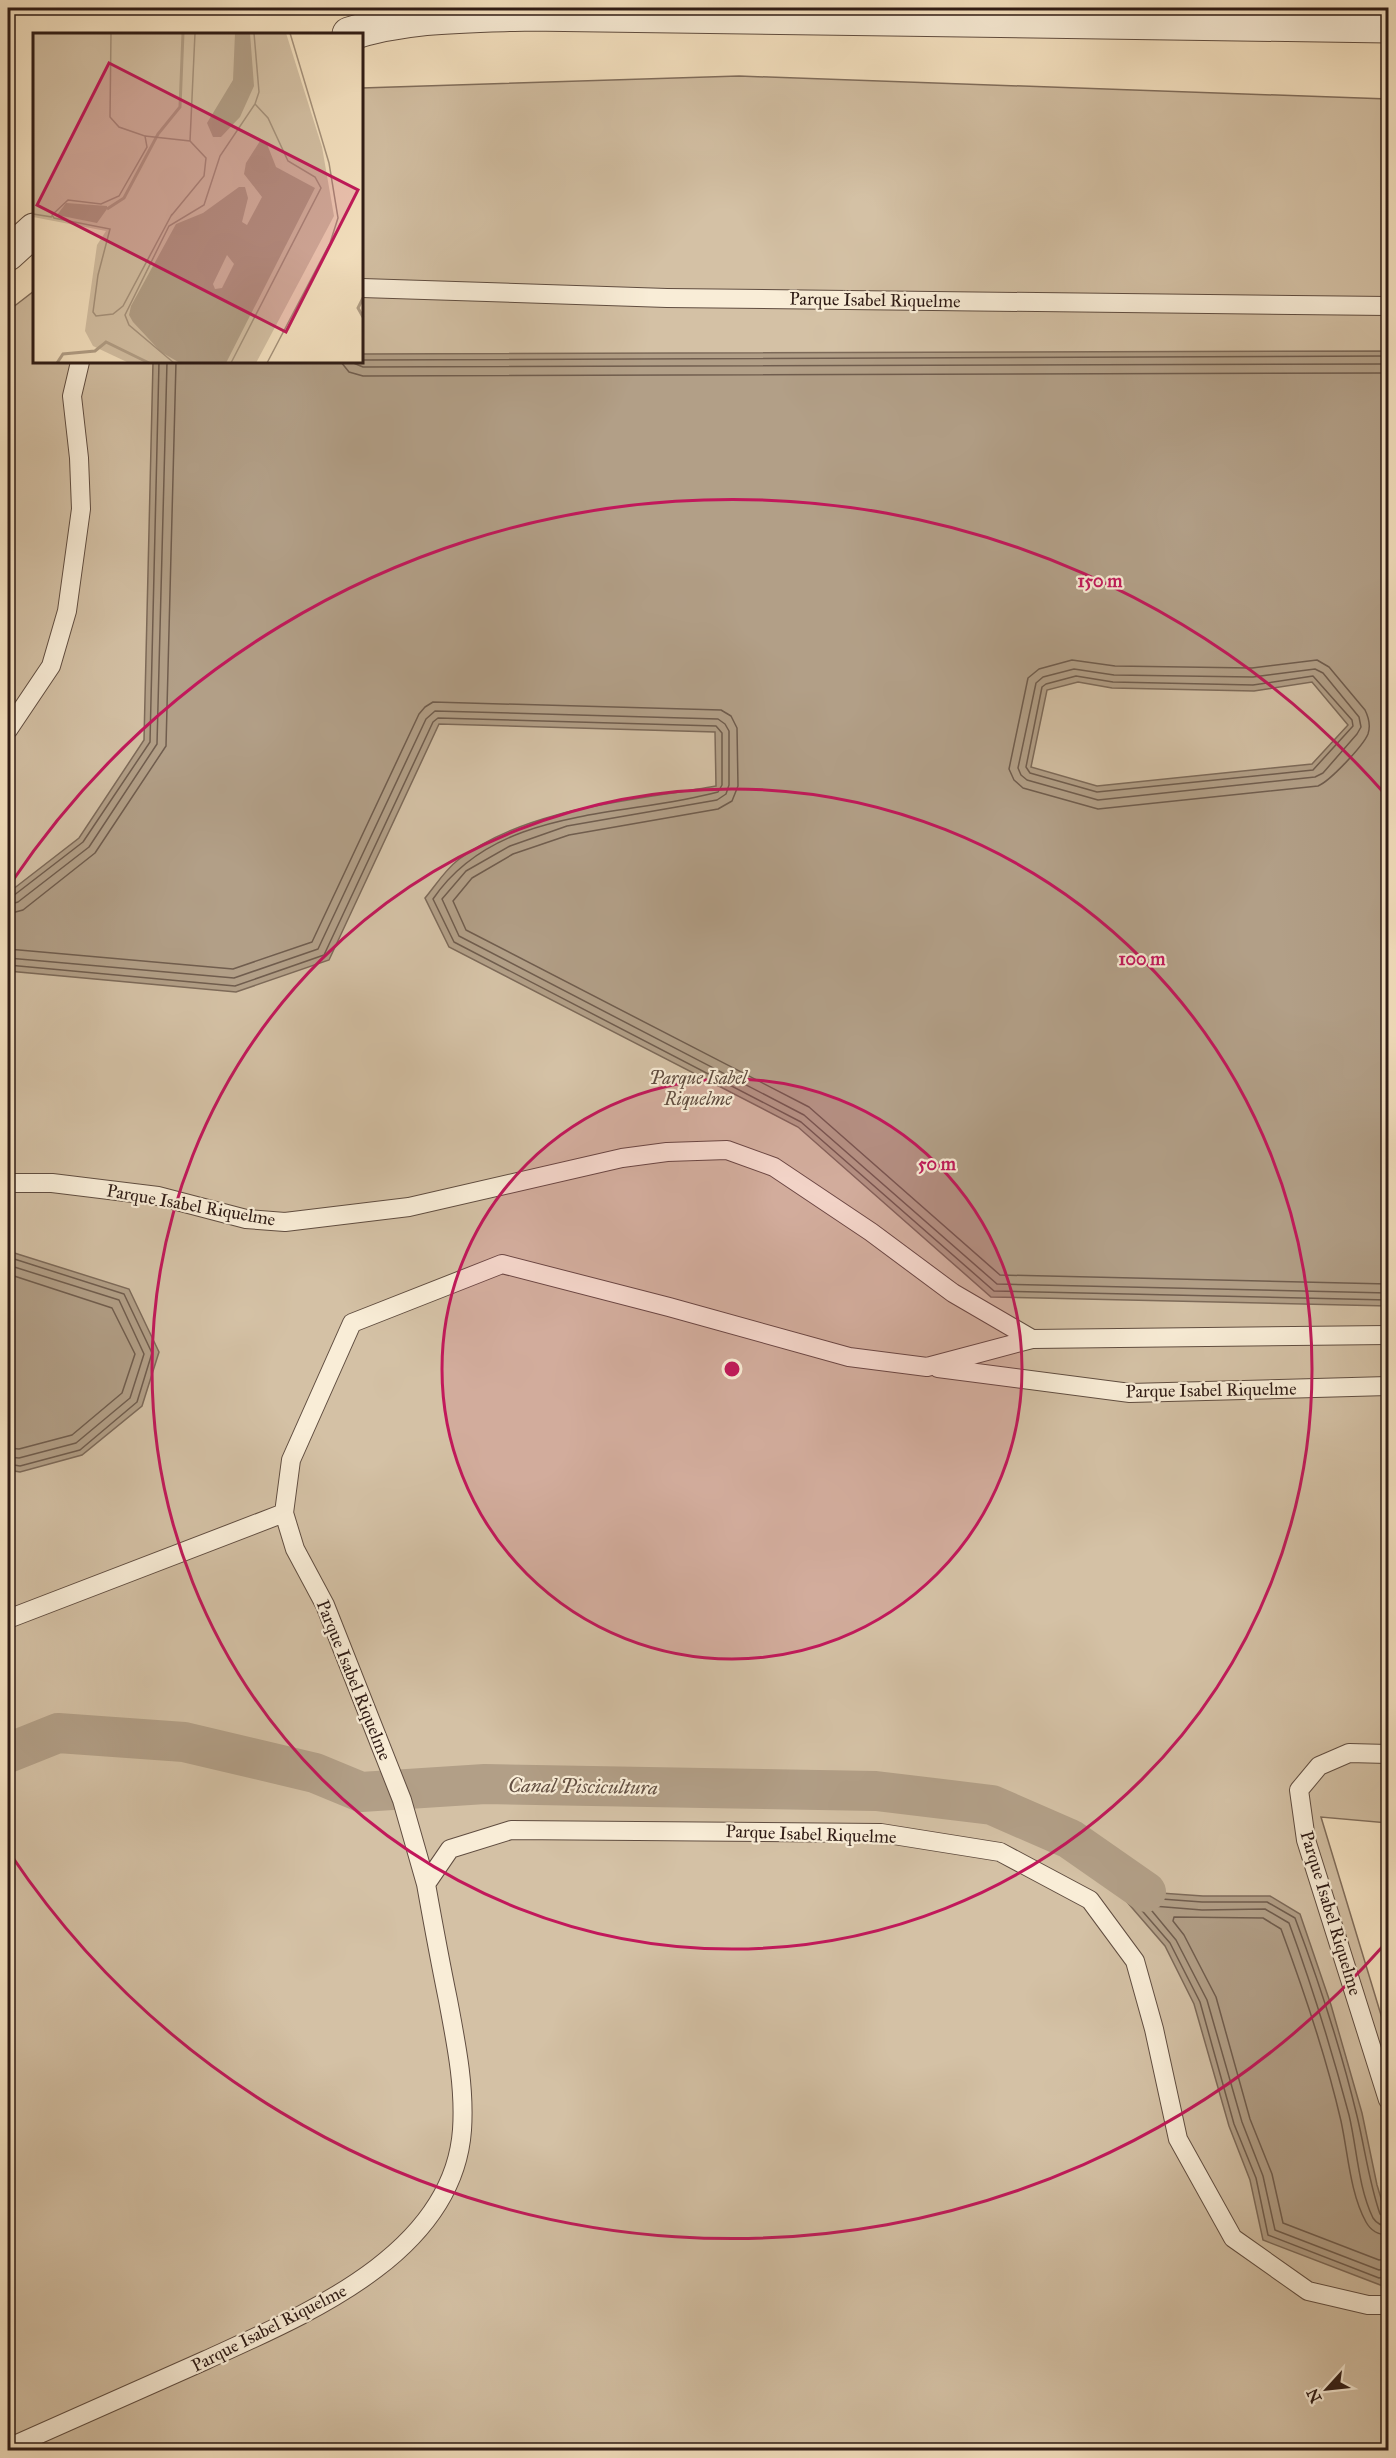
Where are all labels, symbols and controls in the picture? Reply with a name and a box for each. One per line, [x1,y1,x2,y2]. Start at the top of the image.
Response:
inset map [33,33,363,363]
street label: Parque Isabel Riquelme [789,288,961,313]
text: 150 m [1078,570,1123,592]
text: 100 m [1119,948,1166,970]
park label: Parque Isabel Riquelme [649,1067,749,1110]
text: 50 m [918,1153,957,1175]
street label: Parque Isabel Riquelme [105,1179,277,1232]
centre of rings [722,1359,742,1379]
street label: Parque Isabel Riquelme [1125,1378,1297,1403]
street label: Parque Isabel Riquelme [311,1597,396,1764]
water label: Canal Piscicultura [508,1773,658,1799]
street label: Parque Isabel Riquelme [725,1820,897,1849]
street label: Parque Isabel Riquelme [1294,1828,1367,1998]
street label: Parque Isabel Riquelme [188,2279,351,2378]
north arrow [1297,2359,1357,2419]
text: N [1302,2385,1326,2406]

